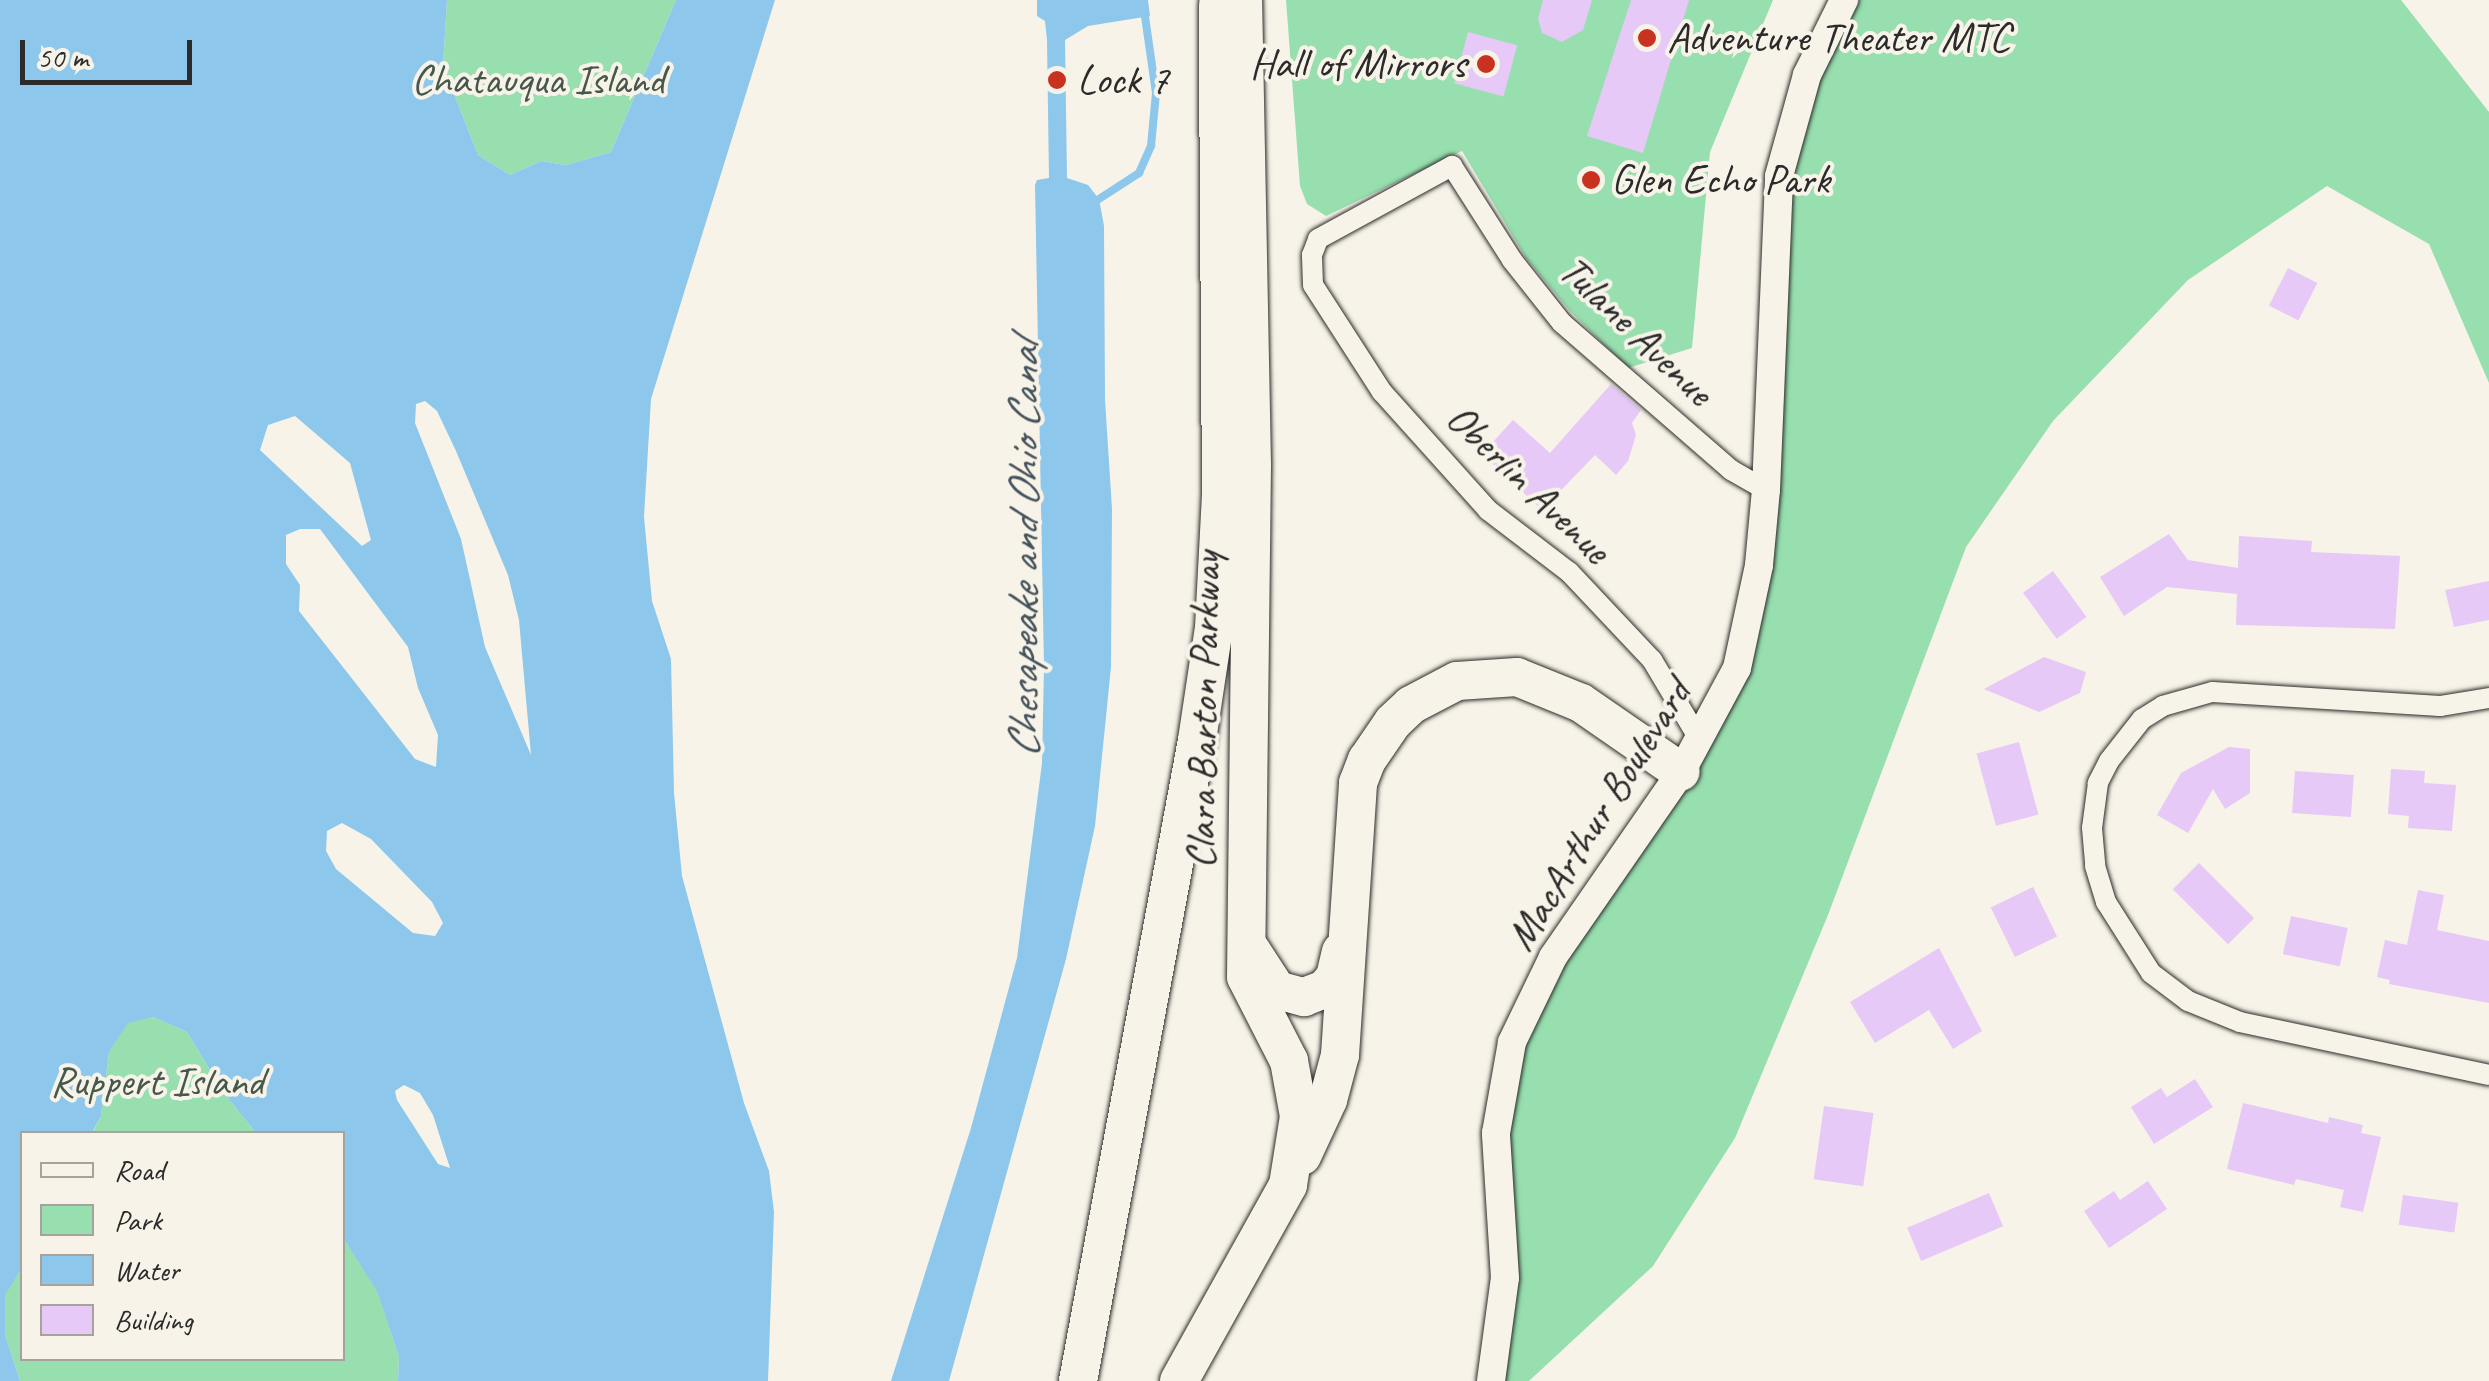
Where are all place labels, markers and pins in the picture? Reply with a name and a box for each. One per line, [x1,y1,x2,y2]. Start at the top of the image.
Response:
place label: Adventure Theater MTC [1667,13,2011,63]
marker: Adventure Theater MTC [1636,27,1658,49]
place label: Hall of Mirrors [1249,39,1466,89]
marker: Hall of Mirrors [1475,53,1497,75]
place label: Lock 7 [1077,55,1169,105]
marker: Lock 7 [1046,69,1068,91]
place label: Glen Echo Park [1611,155,1829,205]
marker: Glen Echo Park [1580,169,1602,191]

